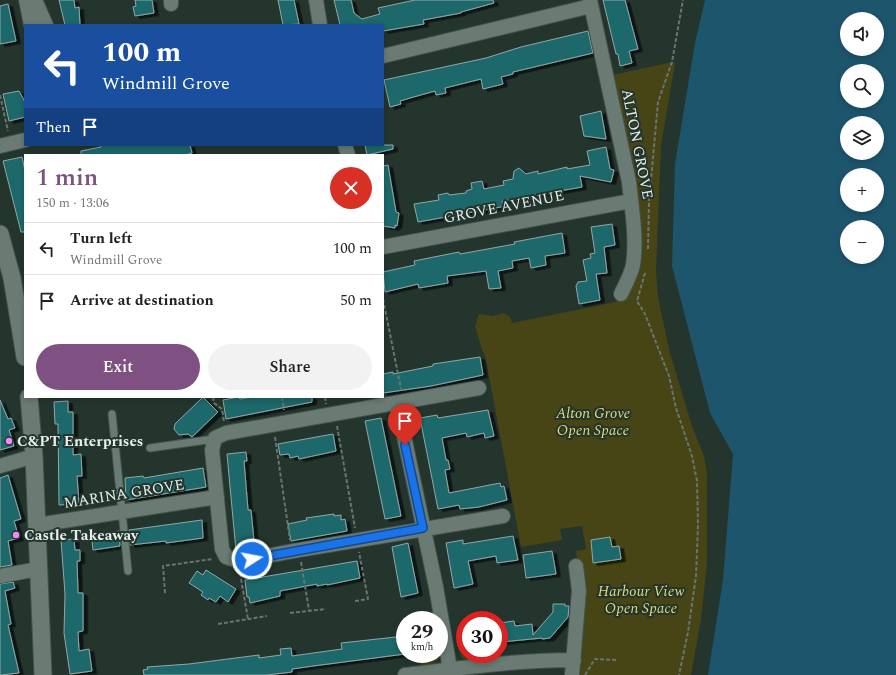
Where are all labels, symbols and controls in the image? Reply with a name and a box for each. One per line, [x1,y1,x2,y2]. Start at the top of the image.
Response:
map controls [840,12,884,264]
button: sound [840,12,884,56]
text: 100 m [102,31,181,74]
icon: left [36,40,88,92]
button: search [840,64,884,108]
text: Windmill Grove [102,70,230,97]
street label: ALTON GROVE [615,87,659,201]
text: Then [36,116,71,139]
icon: arrive [79,116,101,138]
button: layers [840,116,884,160]
text: 1 min [36,160,98,196]
button: close [330,167,372,209]
button: + [840,168,884,212]
street label: GROVE AVENUE [442,184,566,230]
text: 150 m · 13:06 [36,193,109,213]
button: − [840,220,884,264]
text: Turn left [70,227,132,250]
text: 100 m [333,237,372,260]
icon: left [36,238,58,260]
text: Windmill Grove [70,250,162,270]
text: Arrive at destination [70,289,214,312]
text: 50 m [340,289,372,312]
icon: arrive [36,290,58,312]
button: Exit [36,344,200,390]
button: Share [208,344,372,390]
park label: Alton Grove Open Space [555,402,630,442]
pin [388,404,422,445]
icon: arrive [394,410,416,432]
place label: C&PT Enterprises [17,430,143,453]
marker: C&PT Enterprises [4,436,14,446]
street label: MARINA GROVE [62,473,186,515]
place label: Castle Takeaway [24,524,139,547]
marker: Castle Takeaway [11,530,21,540]
position arrow [231,538,273,580]
park label: Harbour View Open Space [598,580,684,620]
speed limit sign: 30 [456,611,508,663]
text: 29 [411,617,433,647]
text: km/h [411,639,433,655]

